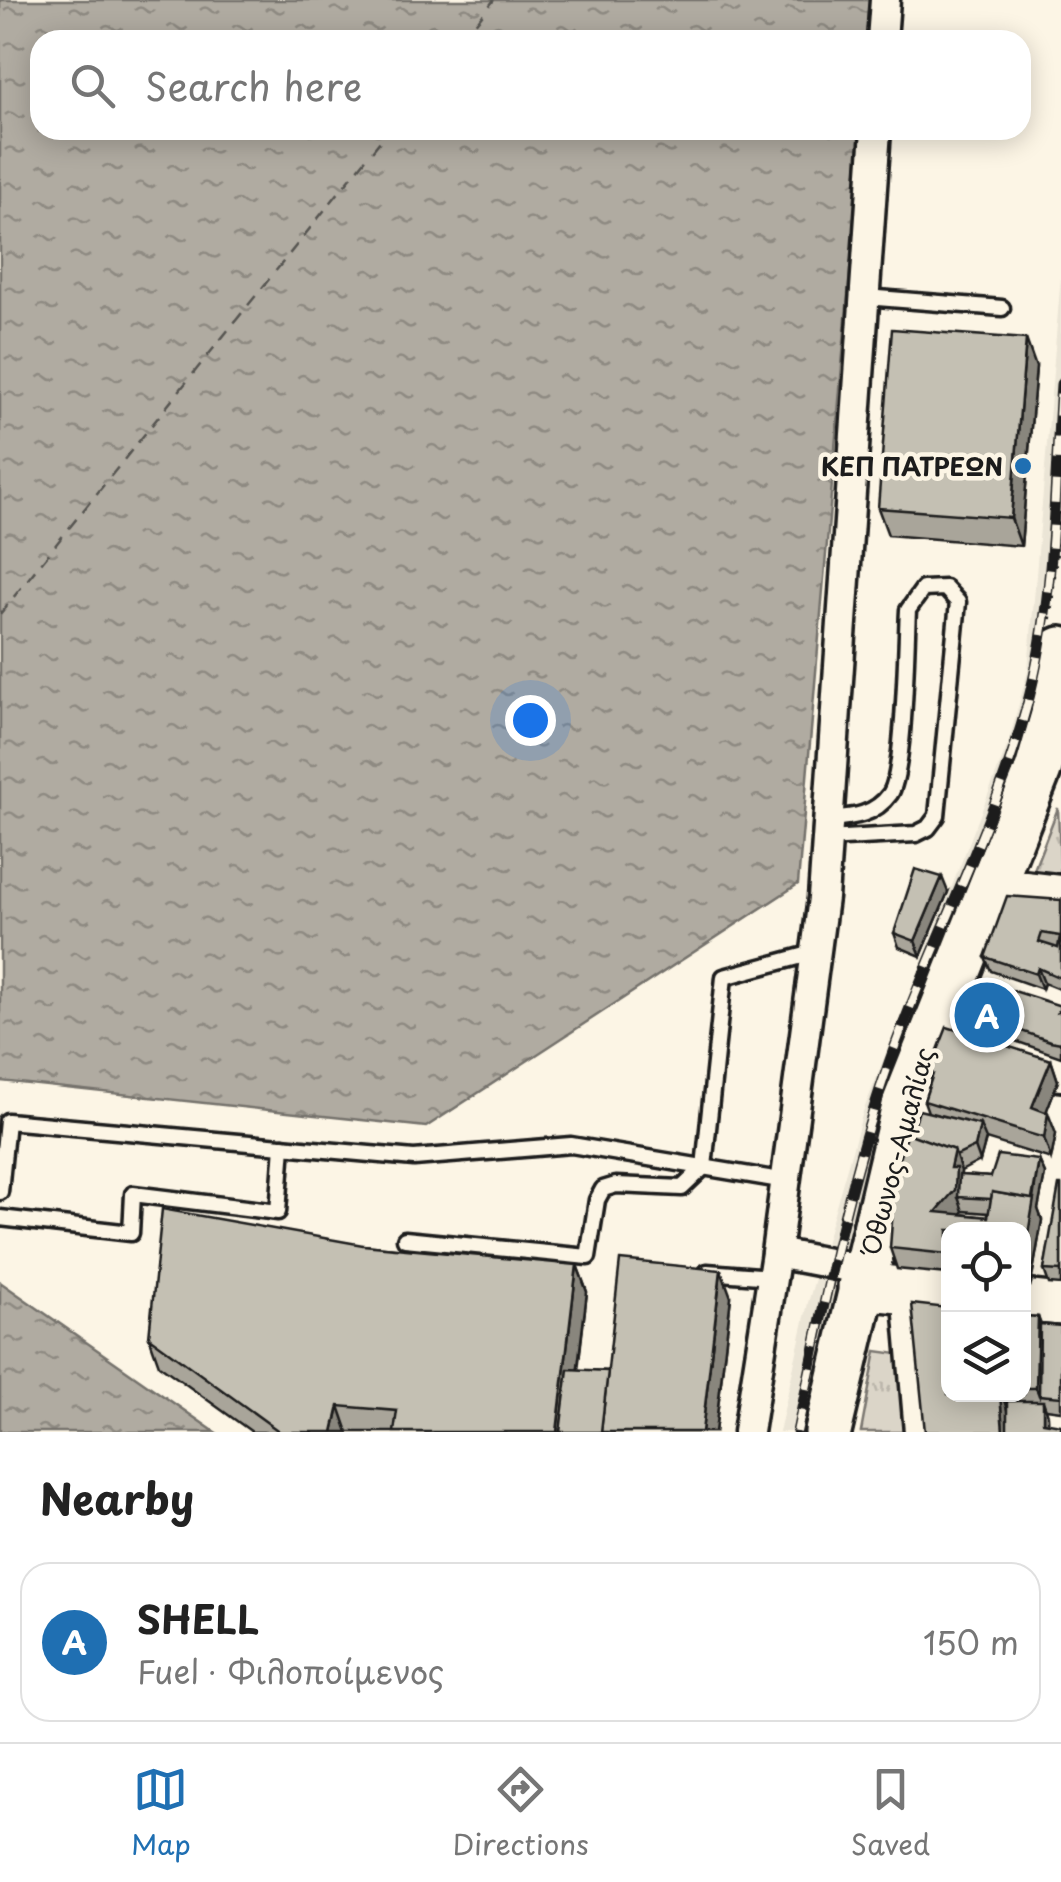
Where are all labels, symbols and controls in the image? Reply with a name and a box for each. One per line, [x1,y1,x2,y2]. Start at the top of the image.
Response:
search box [30,30,1031,140]
text: Search here [145,57,362,114]
icon: search [65,58,120,113]
place label: ΚΕΠ ΠΑΤΡΕΩΝ [821,447,1003,485]
marker: ΚΕΠ ΠΑΤΡΕΩΝ [1012,455,1034,477]
your location [505,695,556,746]
pin: A [954,978,1020,1052]
street label: Όθωνος-Αμαλίας [851,1043,943,1261]
map controls [941,1222,1031,1402]
button: locate [941,1222,1031,1312]
button: layers [941,1312,1031,1402]
text: Nearby [40,1466,194,1529]
text: SHELL [137,1590,259,1647]
text: A [62,1618,87,1666]
text: 150 m [923,1618,1019,1666]
text: Fuel · Φιλοποίμενος [137,1647,444,1695]
tab: Map [131,1762,191,1865]
tab: Directions [453,1762,589,1865]
tab: Saved [851,1762,930,1865]

